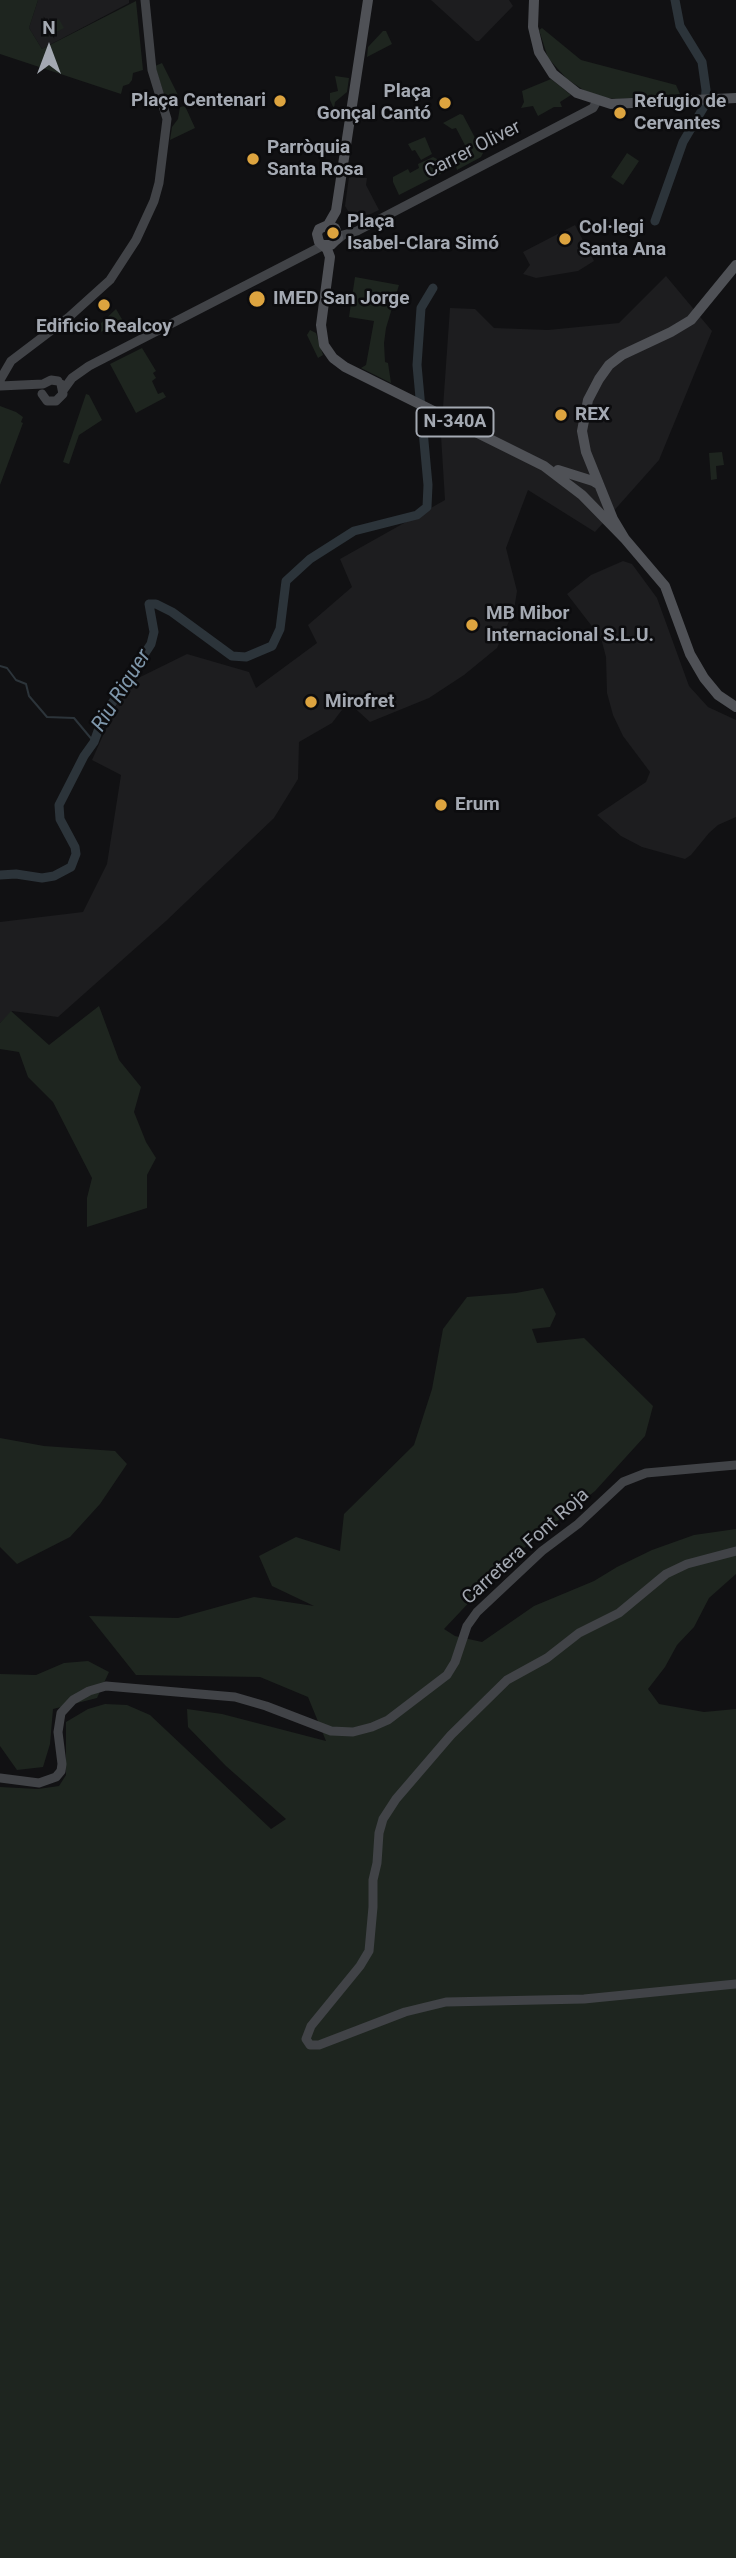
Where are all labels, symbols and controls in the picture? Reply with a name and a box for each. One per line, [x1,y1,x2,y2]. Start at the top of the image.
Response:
north arrow [14,14,84,84]
text: N [42,16,56,39]
place label: Plaça Gonçal Cantó [317,81,431,125]
place label: Plaça Centenari [131,90,266,112]
place label: Refugio de Cervantes [634,91,726,135]
marker: Plaça Centenari [272,93,288,109]
marker: Plaça Gonçal Cantó [437,95,453,111]
marker: Refugio de Cervantes [612,105,628,121]
street label: Carrer Oliver [421,116,525,184]
place label: Parròquia Santa Rosa [267,137,364,181]
marker: Parròquia Santa Rosa [245,151,261,167]
place label: Plaça Isabel-Clara Simó [347,211,499,255]
place label: Col·legi Santa Ana [579,217,666,261]
marker: Plaça Isabel-Clara Simó [325,225,341,241]
marker: Col·legi Santa Ana [557,231,573,247]
place label: IMED San Jorge [273,288,409,310]
marker: IMED San Jorge [247,289,267,309]
marker: Edificio Realcoy [96,297,112,313]
place label: Edificio Realcoy [36,316,172,338]
place label: REX [575,404,610,426]
marker: REX [553,407,569,423]
road number: N-340A [416,408,494,436]
place label: MB Mibor Internacional S.L.U. [486,603,654,647]
marker: MB Mibor Internacional S.L.U. [464,617,480,633]
water label: Riu Riquer [87,645,157,737]
place label: Mirofret [325,691,394,713]
marker: Mirofret [303,694,319,710]
place label: Erum [455,794,500,816]
marker: Erum [433,797,449,813]
street label: Carretera Font Roja [458,1484,594,1610]

